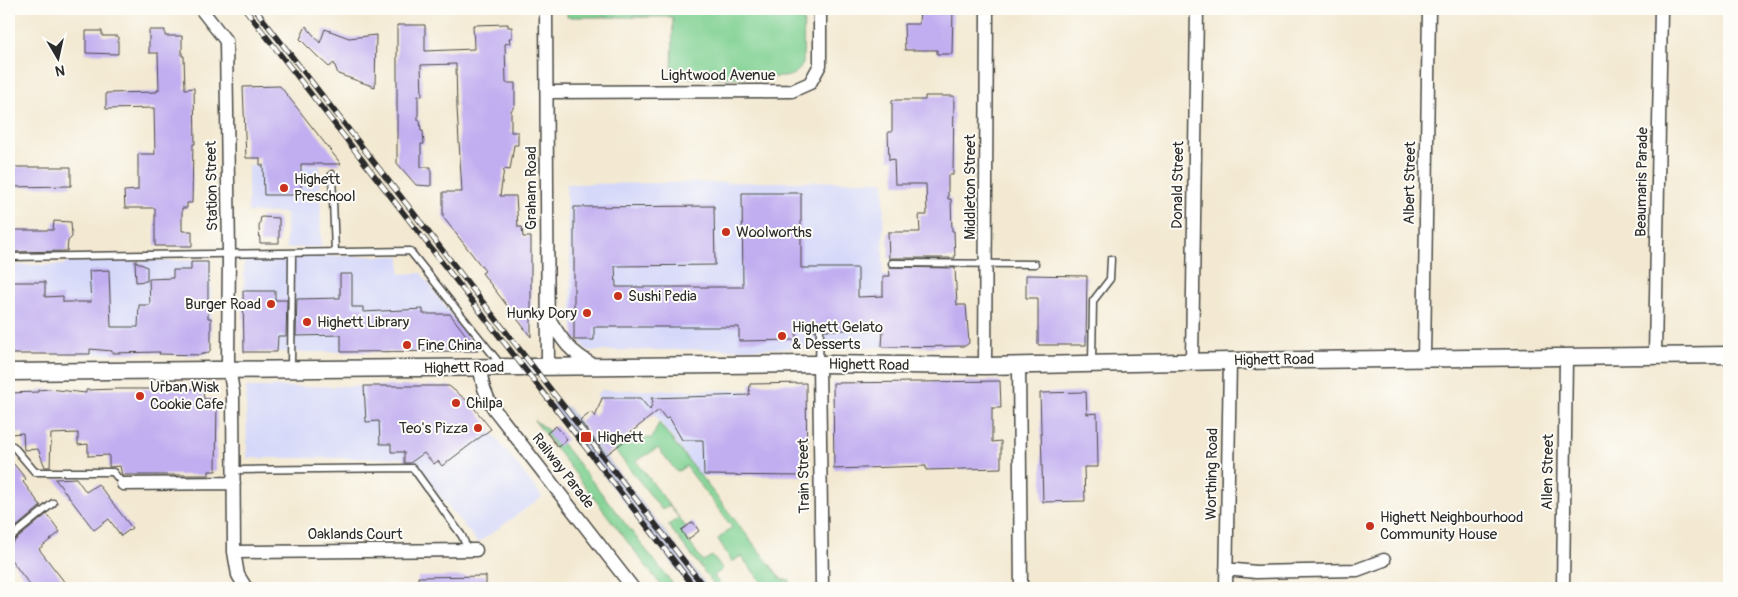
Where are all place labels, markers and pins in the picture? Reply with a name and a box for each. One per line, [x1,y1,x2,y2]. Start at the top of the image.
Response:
place label: Highett Preschool [294,170,355,206]
marker: Highett Preschool [278,182,290,194]
place label: Woolworths [736,223,812,242]
marker: Woolworths [720,226,732,238]
place label: Sushi Pedia [628,287,697,306]
marker: Sushi Pedia [612,290,624,302]
place label: Burger Road [185,295,261,314]
marker: Burger Road [265,298,277,310]
place label: Hunky Dory [506,304,578,323]
marker: Hunky Dory [581,307,593,319]
place label: Highett Library [317,313,410,332]
marker: Highett Library [301,316,313,328]
place label: Highett Gelato & Desserts [792,318,883,354]
marker: Highett Gelato & Desserts [776,330,788,342]
place label: Fine China [417,336,482,355]
marker: Fine China [401,339,413,351]
place label: Urban Wisk Cookie Cafe [150,378,224,414]
marker: Urban Wisk Cookie Cafe [134,390,146,402]
place label: Chilpa [466,394,503,413]
marker: Chilpa [450,397,462,409]
place label: Teo's Pizza [399,419,468,438]
marker: Teo's Pizza [472,422,484,434]
place label: Highett [597,428,644,447]
marker: Highett [579,430,593,444]
place label: Highett Neighbourhood Community House [1380,508,1523,544]
marker: Highett Neighbourhood Community House [1364,520,1376,532]

